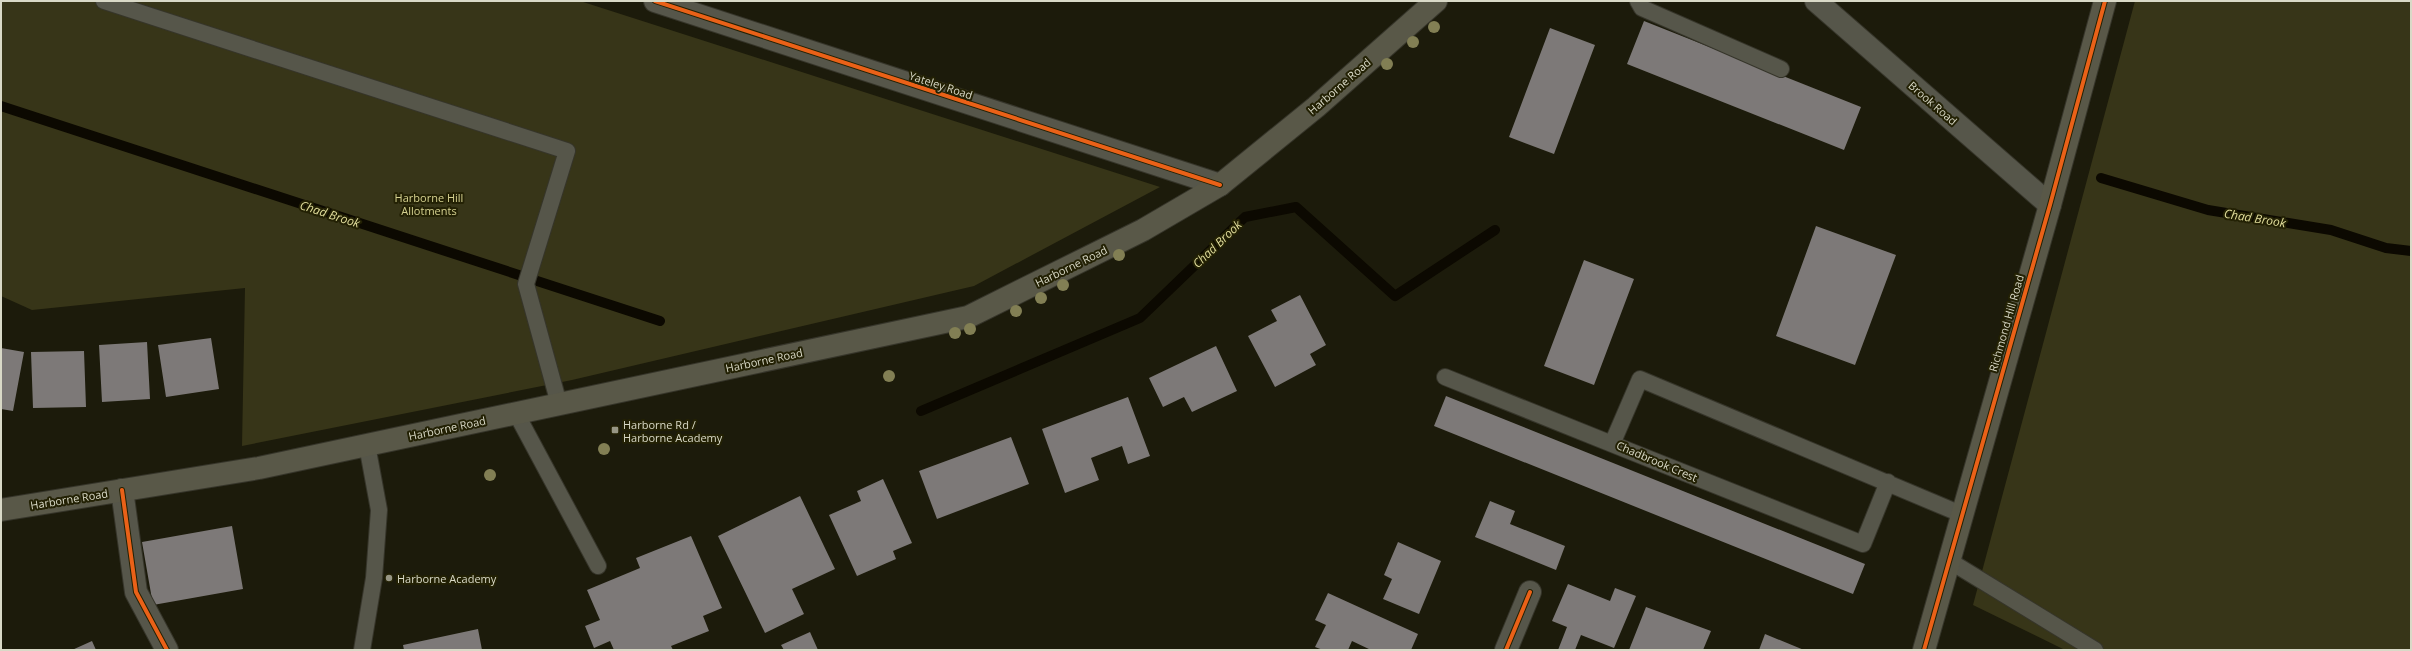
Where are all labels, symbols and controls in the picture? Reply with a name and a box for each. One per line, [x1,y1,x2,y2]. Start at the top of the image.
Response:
street label: Harborne Road [1304,55,1374,117]
street label: Yateley Road [907,68,975,102]
street label: Brook Road [1906,78,1960,128]
park label: Harborne Hill Allotments [395,190,463,218]
water label: Chad Brook [298,196,363,232]
water label: Chad Brook [2223,205,2288,231]
water label: Chad Brook [1189,216,1246,272]
street label: Harborne Road [1032,242,1110,290]
street label: Richmond Hill Road [1985,273,2027,373]
street label: Harborne Road [724,344,804,376]
street label: Harborne Road [407,412,487,444]
place label: Harborne Rd / Harborne Academy [623,417,723,445]
marker: Harborne Rd / Harborne Academy [610,425,620,435]
street label: Chadbrook Crest [1614,437,1700,485]
street label: Harborne Road [29,485,109,513]
place label: Harborne Academy [397,571,497,586]
marker: Harborne Academy [384,573,394,583]

